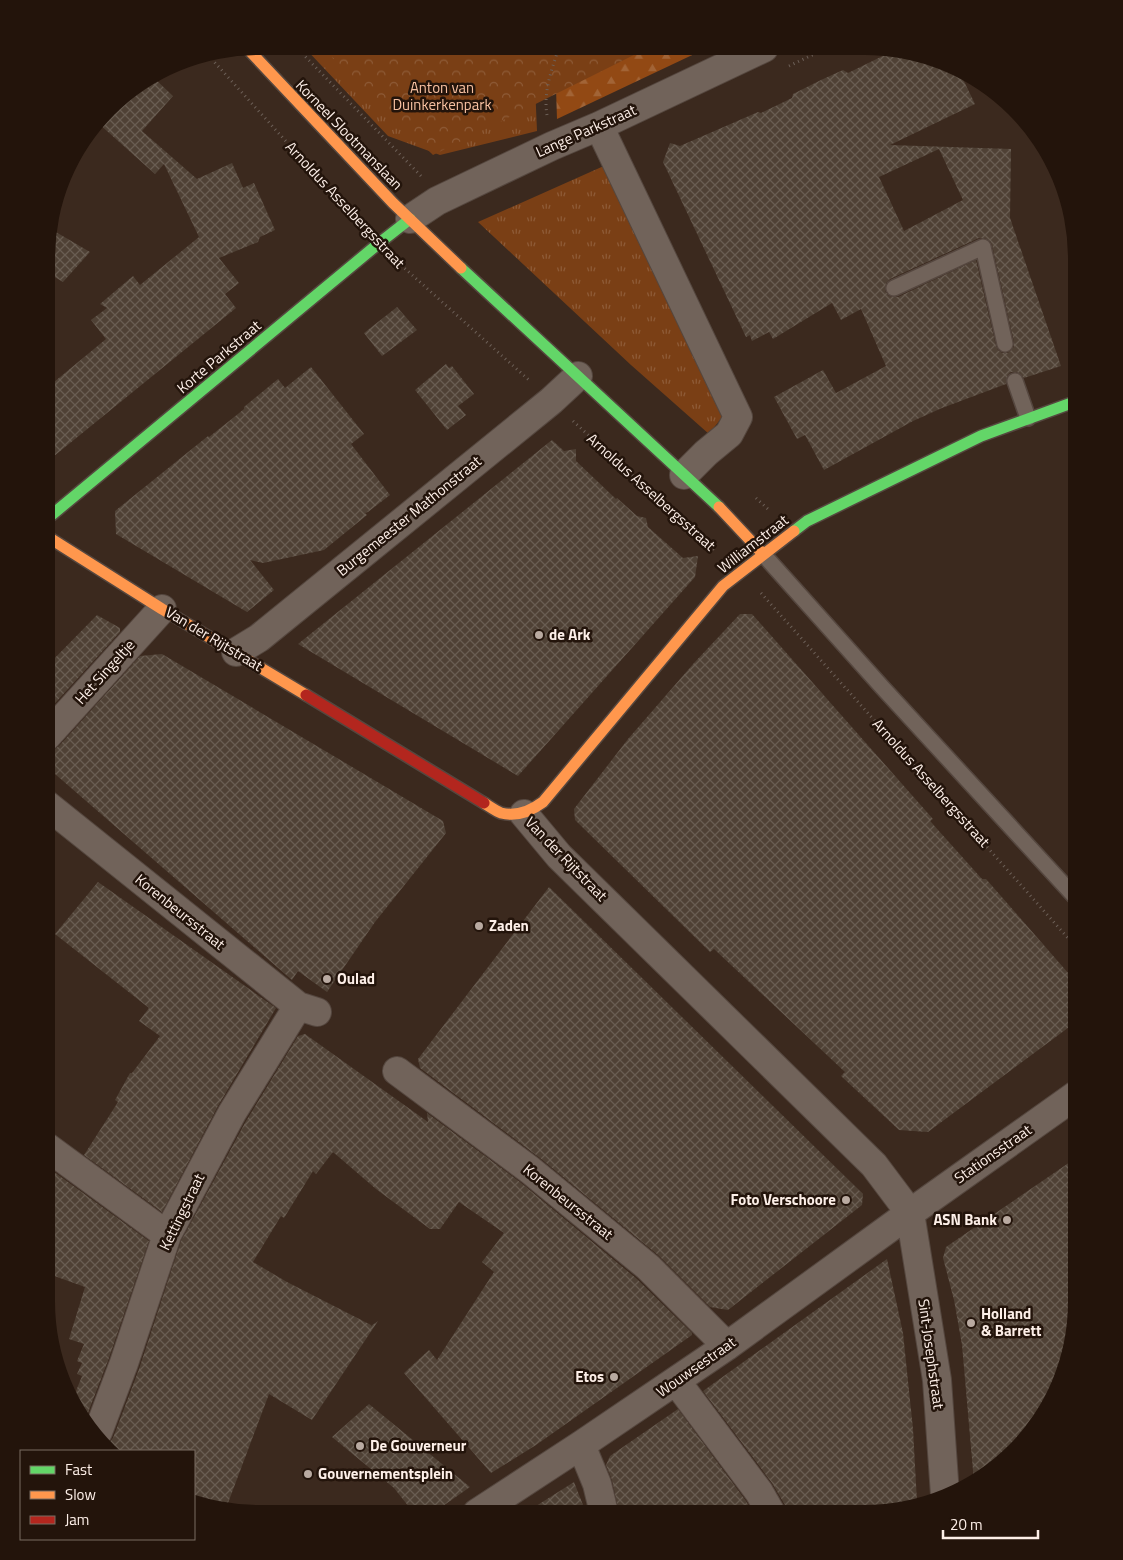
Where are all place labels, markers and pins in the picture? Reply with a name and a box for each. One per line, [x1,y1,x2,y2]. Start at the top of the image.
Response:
place label: de Ark [549,623,591,646]
marker: de Ark [533,629,545,641]
place label: Zaden [489,914,529,937]
marker: Zaden [473,920,485,932]
place label: Oulad [337,967,375,990]
marker: Oulad [321,973,333,985]
place label: Foto Verschoore [730,1188,836,1211]
marker: Foto Verschoore [840,1194,852,1206]
place label: ASN Bank [933,1208,997,1231]
marker: ASN Bank [1001,1214,1013,1226]
place label: Holland & Barrett [981,1302,1042,1342]
marker: Holland & Barrett [965,1317,977,1329]
place label: Etos [575,1365,604,1388]
marker: Etos [608,1371,620,1383]
place label: De Gouverneur [370,1434,467,1457]
marker: De Gouverneur [354,1440,366,1452]
place label: Gouvernementsplein [318,1462,453,1485]
marker: Gouvernementsplein [302,1468,314,1480]

